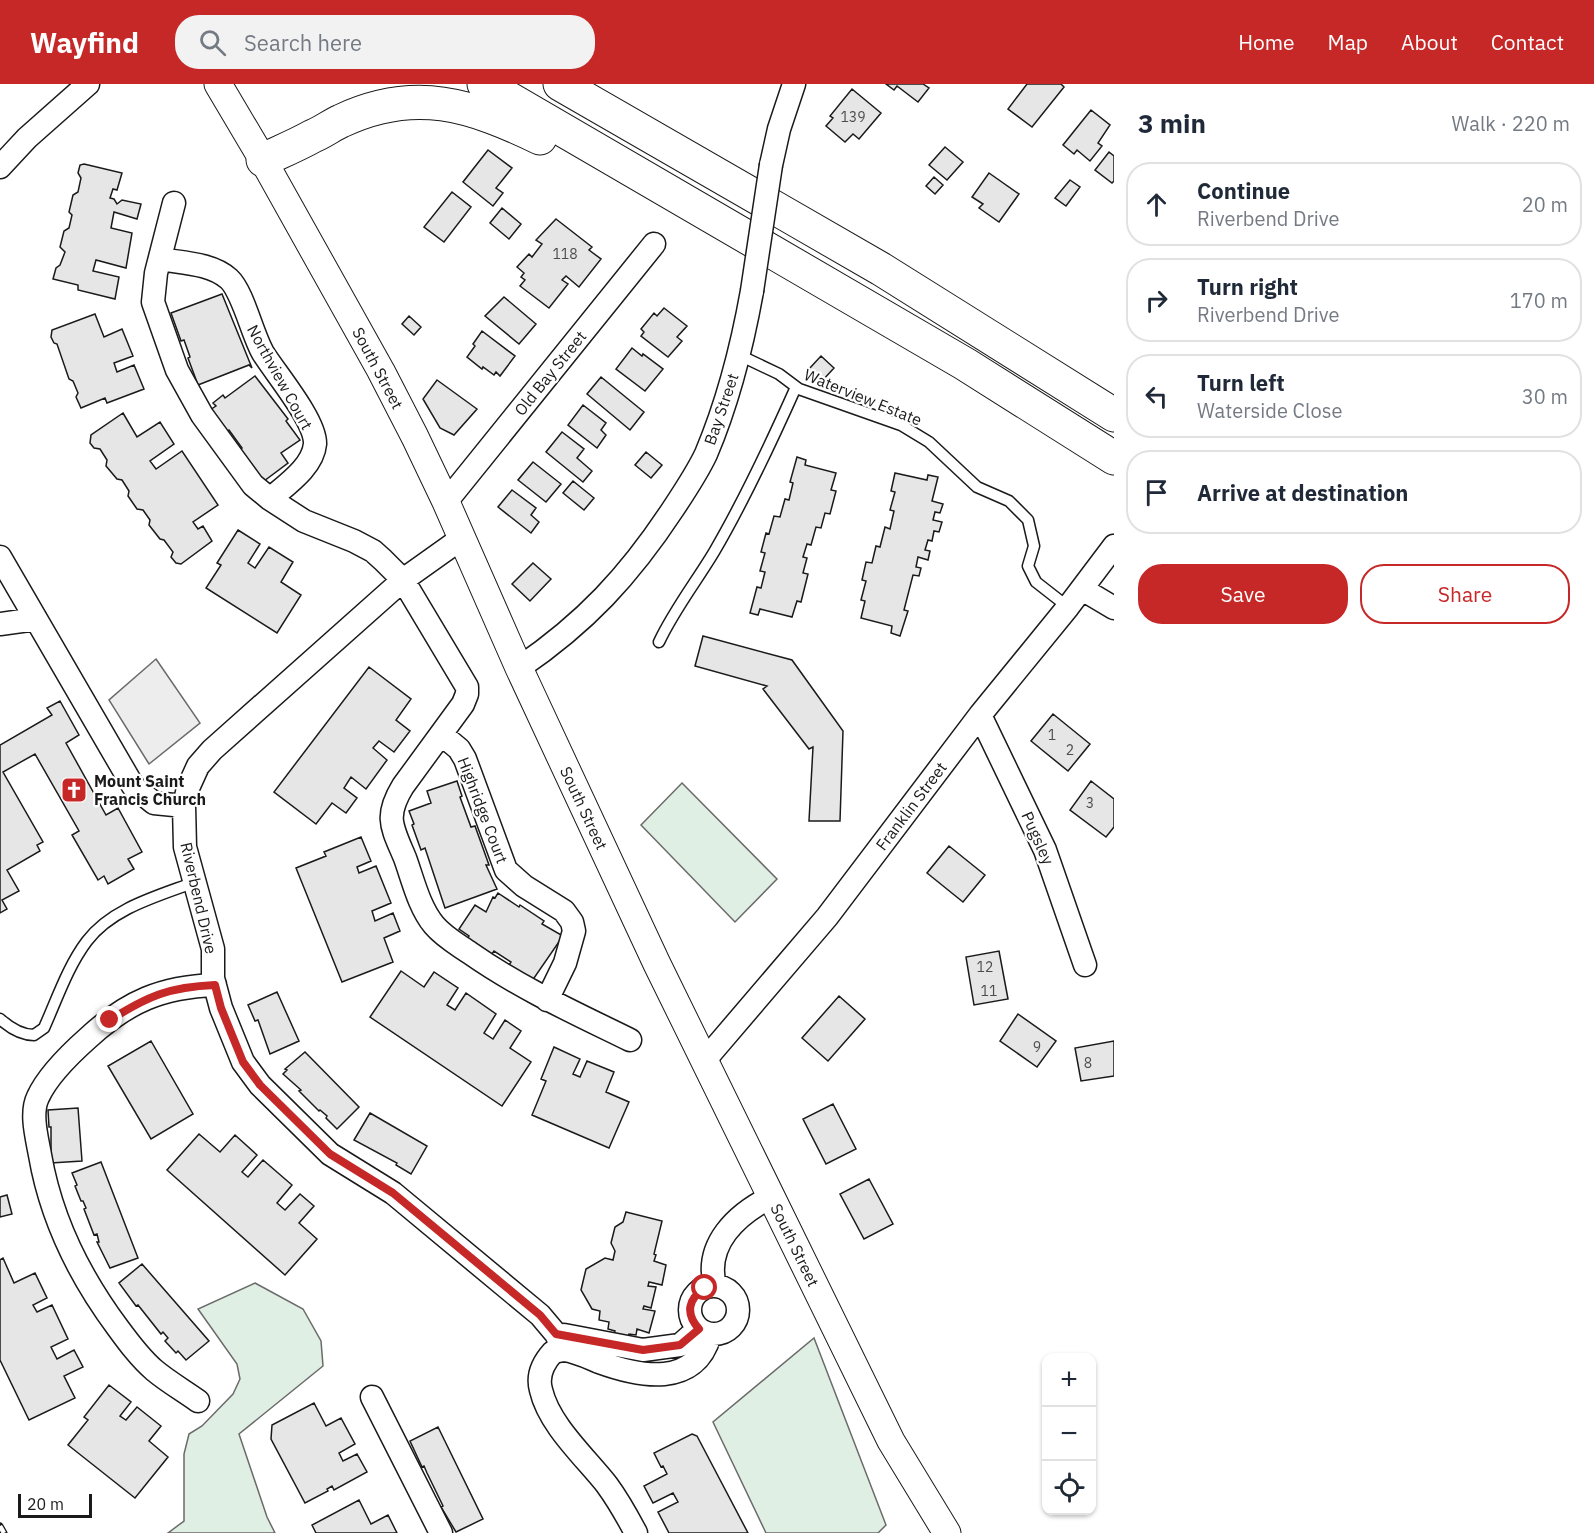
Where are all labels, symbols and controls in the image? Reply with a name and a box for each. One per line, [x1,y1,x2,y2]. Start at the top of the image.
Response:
search box [175,15,595,69]
text: Wayfind [30,24,139,61]
icon: search [196,26,229,59]
text: Search here [244,28,362,57]
text: Home [1238,28,1295,56]
text: Map [1328,28,1368,56]
text: About [1401,28,1458,56]
text: Contact [1491,28,1564,56]
text: 3 min [1138,106,1206,140]
house number: 139 [840,108,866,126]
text: Walk · 220 m [1452,110,1570,137]
text: Continue [1197,176,1290,205]
icon: ahead [1140,188,1173,221]
text: 20 m [1522,191,1568,218]
text: Riverbend Drive [1197,205,1339,232]
house number: 118 [552,245,578,263]
text: Turn right [1197,272,1298,301]
icon: right [1140,284,1173,317]
text: 170 m [1510,287,1568,314]
text: Riverbend Drive [1197,301,1339,328]
street label: Northview Court [243,321,317,433]
street label: South Street [348,324,408,412]
street label: Old Bay Street [510,327,590,419]
street label: Waterview Estate [801,364,925,430]
text: Turn left [1197,368,1285,397]
street label: Bay Street [699,370,743,448]
icon: left [1140,380,1173,413]
text: 30 m [1522,383,1568,410]
text: Waterside Close [1197,397,1342,424]
icon: arrive [1140,476,1173,509]
text: Arrive at destination [1197,478,1408,507]
button: Save [1138,564,1348,624]
button: Share [1360,564,1570,624]
house number: 1 [1048,726,1056,744]
house number: 2 [1066,741,1074,759]
street label: Highridge Court [454,754,512,866]
street label: Franklin Street [871,758,951,854]
street label: South Street [556,763,612,853]
place label: Mount Saint Francis Church [94,771,206,809]
church icon: Mount Saint Francis Church [59,775,89,805]
house number: 3 [1086,794,1094,812]
street label: Pugsley [1017,808,1059,868]
street label: Riverbend Drive [176,840,222,956]
house number: 12 [977,958,993,976]
house number: 11 [981,982,997,1000]
route end [96,1006,122,1032]
house number: 9 [1033,1038,1041,1056]
house number: 8 [1084,1054,1092,1072]
street label: South Street [766,1200,824,1290]
route start [691,1274,717,1300]
map controls [1042,1353,1096,1515]
button: + [1042,1353,1096,1407]
button: − [1042,1407,1096,1461]
button: locate [1042,1461,1096,1515]
scale bar [18,1491,92,1518]
text: 20 m [27,1494,64,1514]

